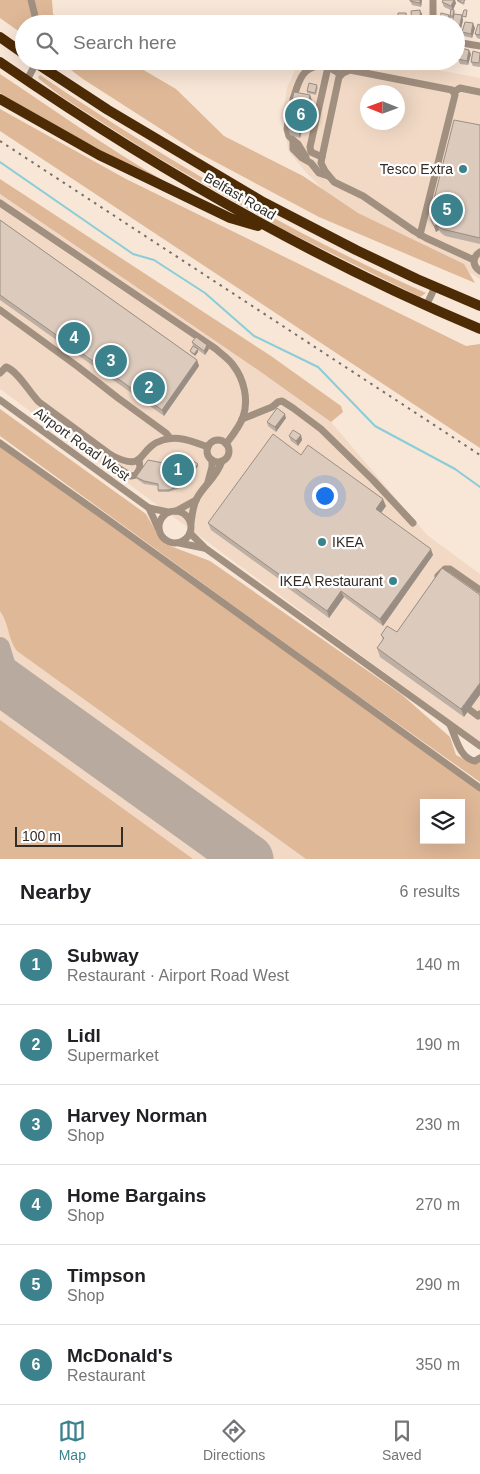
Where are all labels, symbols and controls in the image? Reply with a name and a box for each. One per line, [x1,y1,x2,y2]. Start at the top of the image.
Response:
search box [15,15,465,70]
icon: search [33,29,61,57]
text: Search here [73,32,177,53]
north arrow [360,85,405,130]
pin: 6 [285,96,317,134]
place label: Tesco Extra [380,161,453,177]
marker: Tesco Extra [457,163,469,175]
street label: Belfast Road [201,169,279,223]
pin: 5 [431,191,463,229]
pin: 4 [58,319,90,357]
pin: 3 [95,342,127,380]
pin: 2 [133,369,165,407]
street label: Airport Road West [31,404,133,484]
pin: 1 [162,451,194,489]
your location [312,483,338,509]
place label: IKEA [332,534,365,550]
marker: IKEA [316,536,328,548]
place label: IKEA Restaurant [279,573,383,589]
marker: IKEA Restaurant [387,575,399,587]
map controls [420,799,465,844]
button: layers [420,799,465,844]
scale bar [15,824,122,847]
text: 100 m [22,828,61,844]
text: Nearby [20,880,91,903]
text: 6 results [400,883,460,900]
text: Subway [67,945,139,966]
text: 1 [32,956,40,973]
text: 140 m [416,956,460,973]
text: Restaurant · Airport Road West [67,967,289,984]
text: Lidl [67,1025,101,1046]
text: 2 [32,1036,40,1053]
text: 190 m [416,1036,460,1053]
text: Supermarket [67,1047,159,1064]
text: Harvey Norman [67,1105,207,1126]
text: 3 [32,1116,40,1133]
text: 230 m [416,1116,460,1133]
text: Shop [67,1127,104,1144]
text: Home Bargains [67,1185,206,1206]
text: 4 [32,1196,40,1213]
text: 270 m [416,1196,460,1213]
text: Shop [67,1207,104,1224]
text: Timpson [67,1265,146,1286]
text: 5 [32,1276,40,1293]
text: 290 m [416,1276,460,1293]
text: Shop [67,1287,104,1304]
text: McDonald's [67,1345,173,1366]
text: 6 [32,1356,40,1373]
text: 350 m [416,1356,460,1373]
text: Restaurant [67,1367,145,1384]
tab: Map [58,1417,86,1463]
tab: Directions [203,1417,265,1463]
tab: Saved [382,1417,422,1463]

